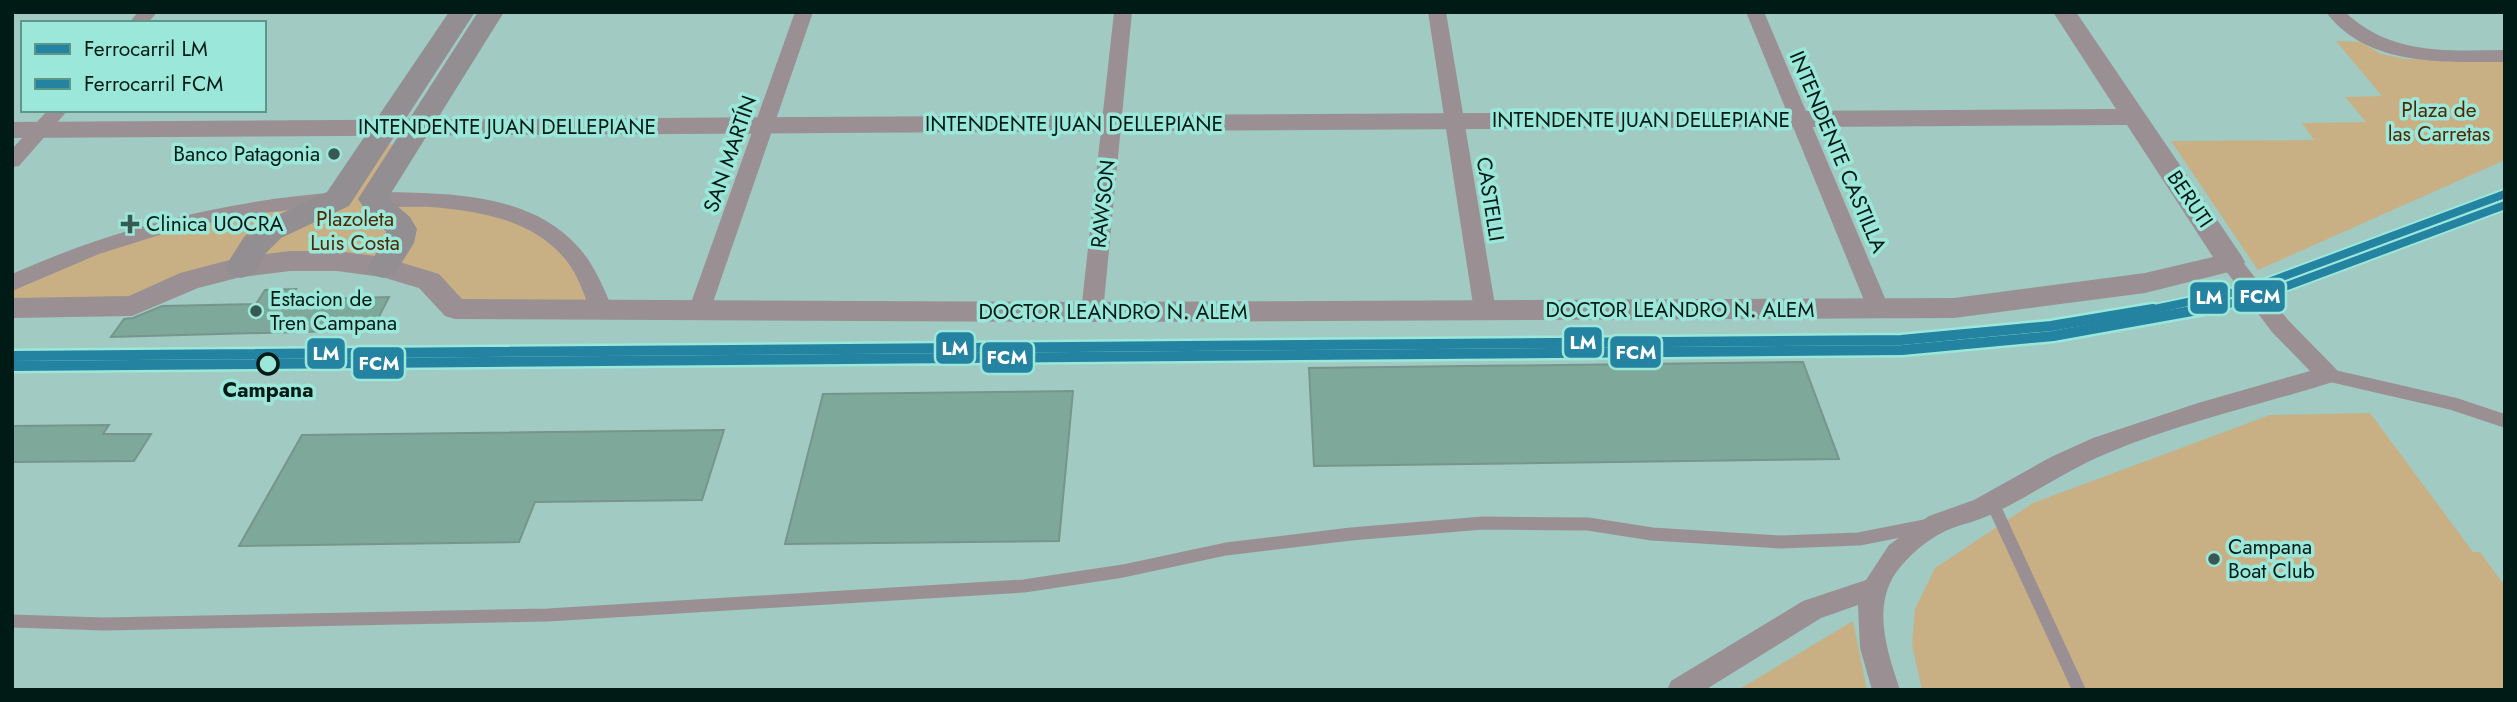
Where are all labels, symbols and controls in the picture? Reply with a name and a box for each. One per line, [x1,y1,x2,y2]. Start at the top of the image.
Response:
legend [21,21,266,112]
text: Ferrocarril LM [84,34,208,64]
street label: INTENDENTE CASTILLA [1782,47,1894,258]
text: Ferrocarril FCM [84,69,223,99]
street label: SAN MARTÍN [696,92,764,216]
park label: Plaza de las Carretas [2388,95,2490,149]
street label: INTENDENTE JUAN DELLEPIANE [1492,105,1790,135]
street label: INTENDENTE JUAN DELLEPIANE [925,109,1223,139]
street label: INTENDENTE JUAN DELLEPIANE [358,112,656,142]
place label: Banco Patagonia [173,139,320,169]
marker: Banco Patagonia [326,146,342,162]
street label: CASTELLI [1469,155,1511,243]
street label: RAWSON [1083,158,1123,250]
street label: BERUTI [2160,164,2220,234]
park label: Plazoleta Luis Costa [310,204,400,258]
place label: Clinica UOCRA [146,209,283,239]
marker: Clinica UOCRA [120,214,140,234]
line badge: FCM [2233,279,2286,313]
line badge: LM [2189,281,2229,315]
text: FCM [2240,283,2280,310]
place label: Estacion de Tren Campana [270,284,397,338]
text: LM [2196,284,2223,311]
street label: DOCTOR LEANDRO N. ALEM [1546,295,1814,325]
street label: DOCTOR LEANDRO N. ALEM [979,297,1247,327]
marker: Estacion de Tren Campana [248,303,264,319]
line badge: LM [1563,326,1603,359]
text: LM [1570,329,1597,356]
line badge: LM [935,331,975,365]
text: LM [942,335,969,362]
line badge: FCM [1609,335,1662,369]
line badge: LM [306,337,346,370]
text: FCM [1616,339,1656,366]
text: LM [313,340,340,367]
line badge: FCM [981,341,1034,374]
text: FCM [987,344,1027,371]
line badge: FCM [352,346,405,380]
text: FCM [359,350,399,377]
marker: Campana [257,353,279,375]
place label: Campana [223,375,313,405]
place label: Campana Boat Club [2228,532,2315,586]
marker: Campana Boat Club [2206,551,2222,567]

